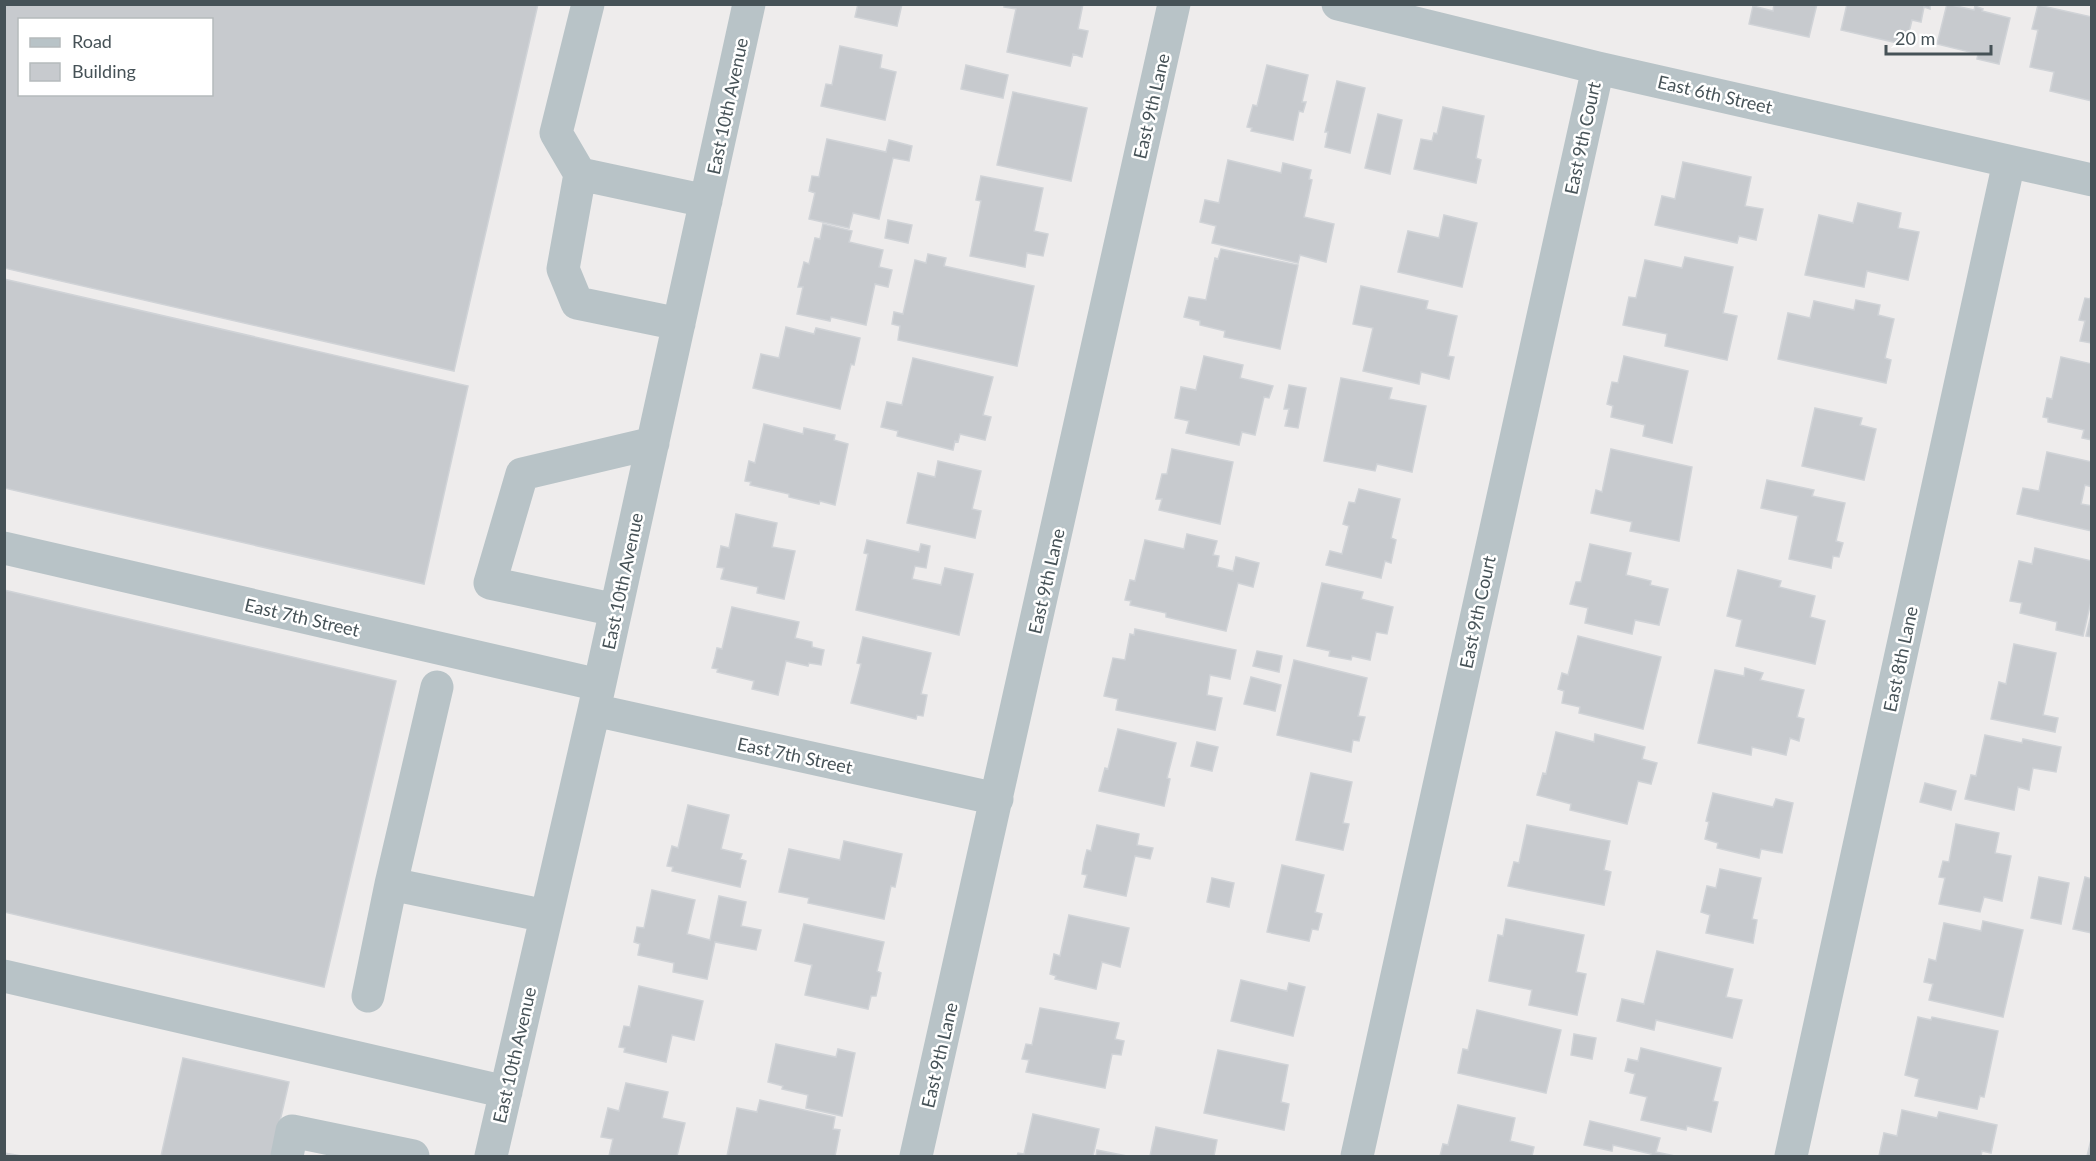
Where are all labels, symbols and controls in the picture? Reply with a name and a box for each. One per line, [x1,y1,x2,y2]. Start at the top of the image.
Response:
legend [18,18,213,96]
scale bar [1886,18,1991,56]
text: 20 m [1895,27,1935,49]
text: Road [72,30,112,52]
street label: East 10th Avenue [702,36,752,176]
street label: East 9th Lane [1128,51,1174,161]
text: Building [72,60,136,82]
street label: East 6th Street [1656,70,1775,118]
street label: East 9th Court [1559,79,1605,196]
street label: East 10th Avenue [597,511,647,651]
street label: East 9th Lane [1023,526,1069,636]
street label: East 9th Court [1454,553,1500,670]
street label: East 7th Street [243,593,362,641]
street label: East 8th Lane [1878,604,1922,714]
street label: East 7th Street [735,732,855,778]
street label: East 10th Avenue [488,985,540,1125]
street label: East 9th Lane [916,1000,962,1110]

